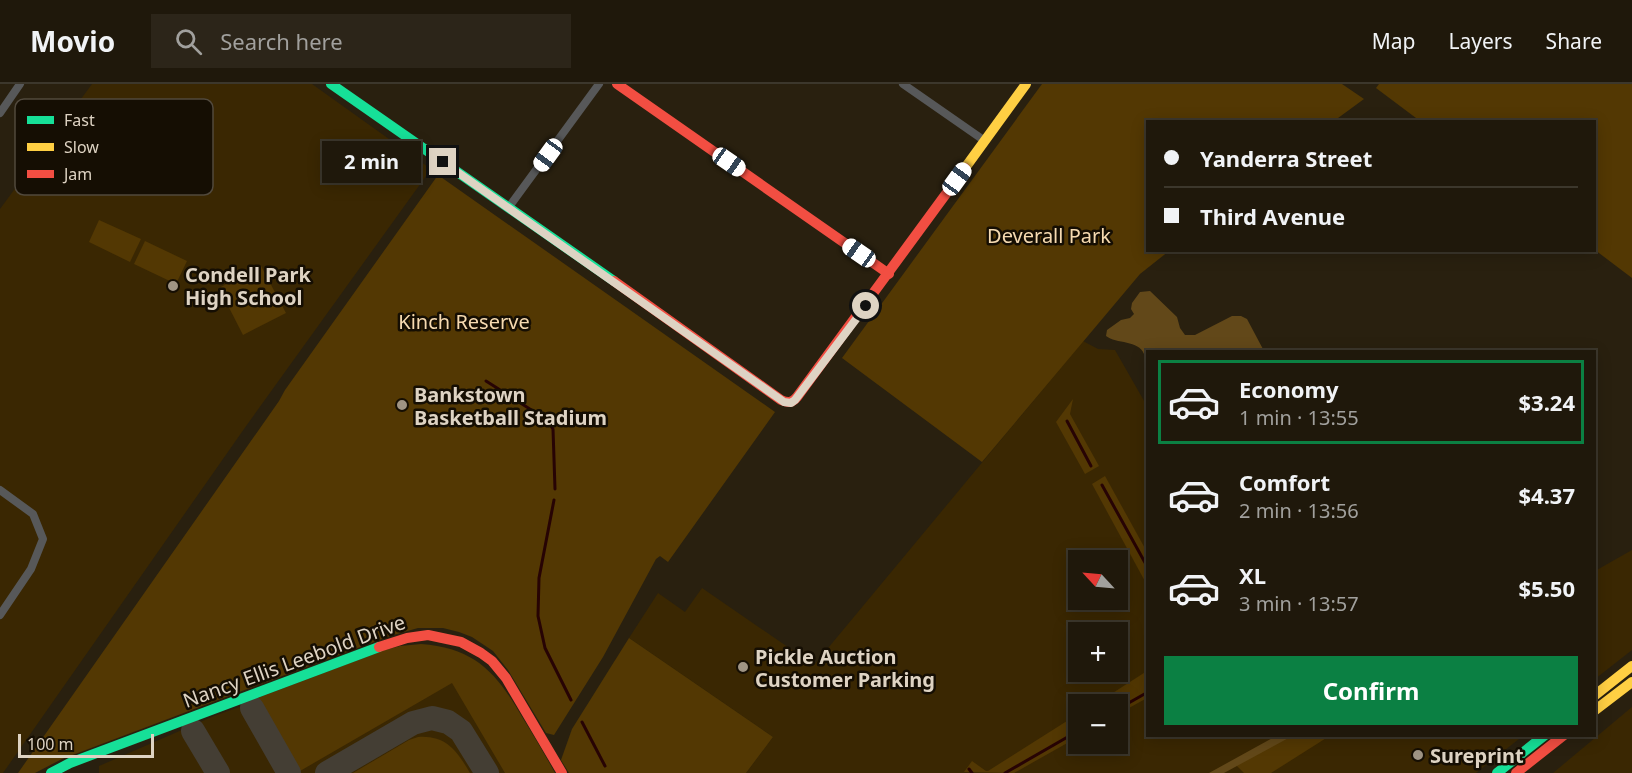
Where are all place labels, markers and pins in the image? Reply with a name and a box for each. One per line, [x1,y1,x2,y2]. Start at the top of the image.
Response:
place label: Condell Park High School [185,261,311,311]
marker: Condell Park High School [166,279,180,293]
place label: Bankstown Basketball Stadium [414,381,607,431]
marker: Bankstown Basketball Stadium [395,398,409,412]
place label: Pickle Auction Customer Parking [755,643,935,693]
marker: Pickle Auction Customer Parking [736,660,750,674]
place label: Sureprint [1430,742,1524,769]
marker: Sureprint [1411,748,1425,762]

